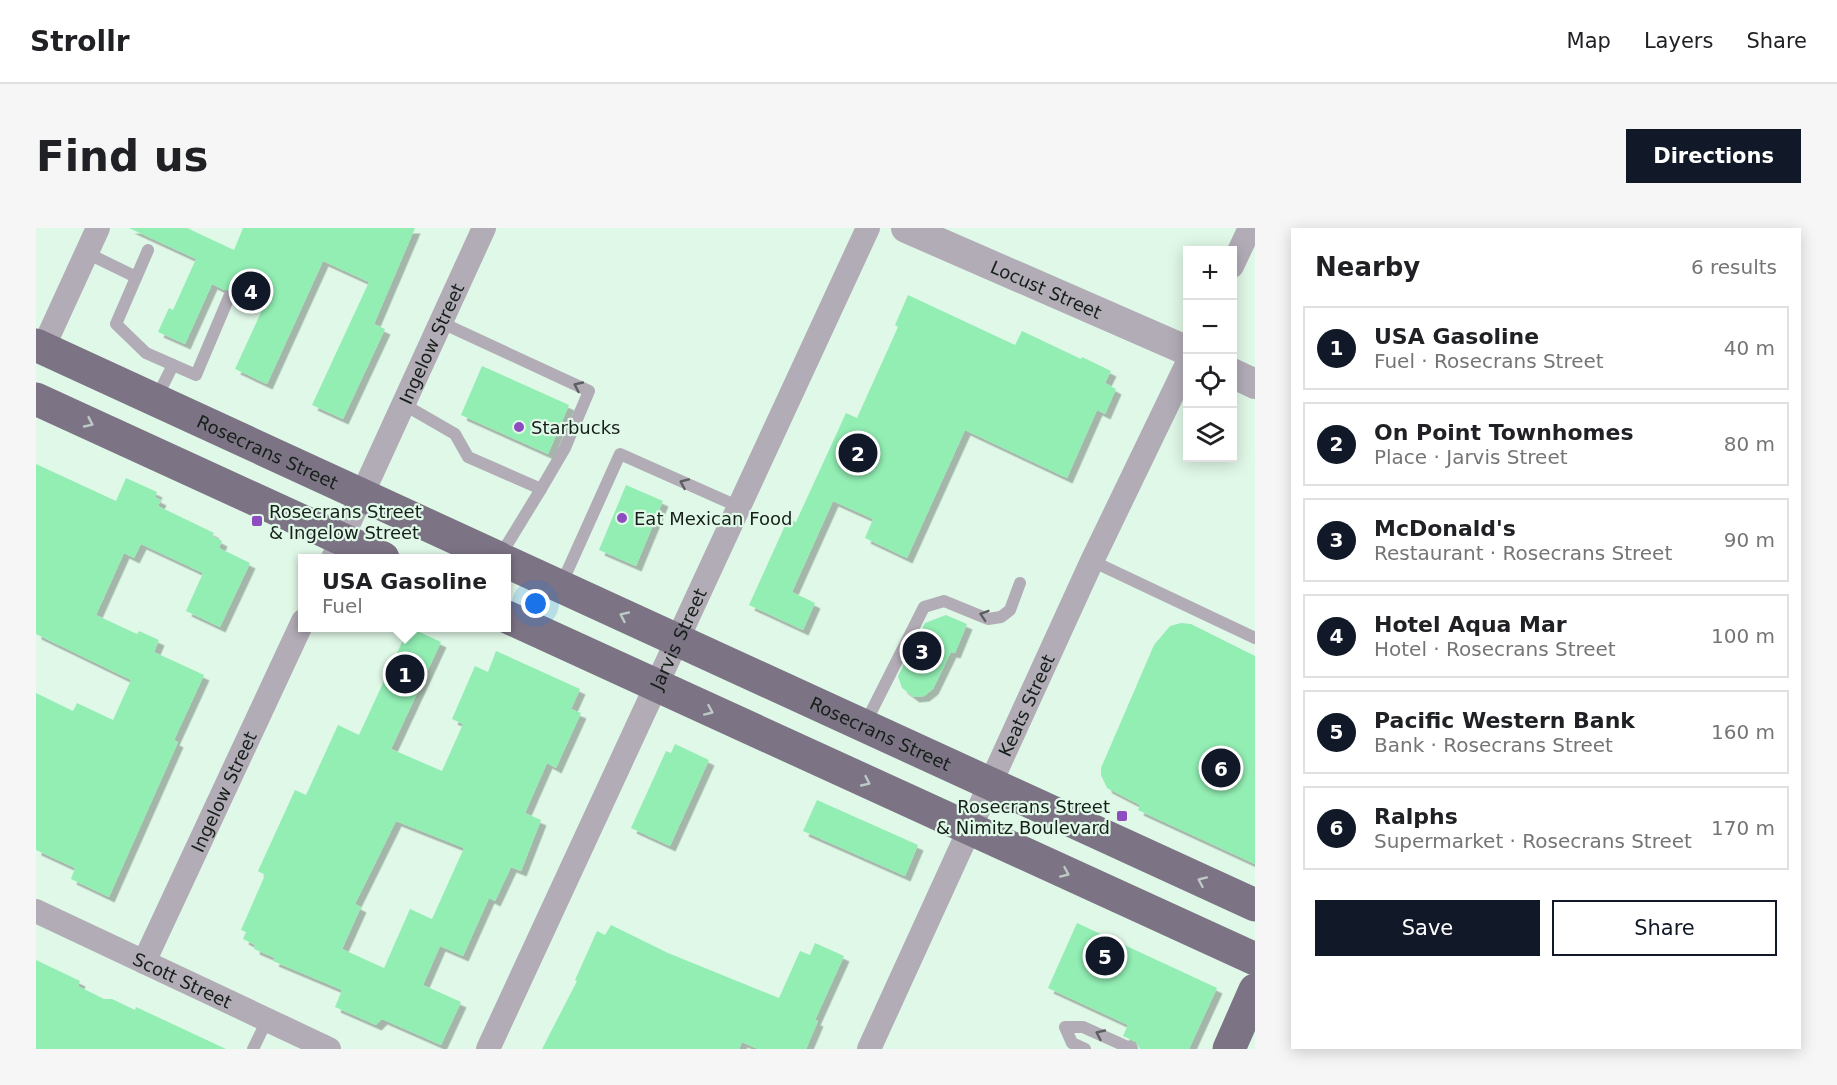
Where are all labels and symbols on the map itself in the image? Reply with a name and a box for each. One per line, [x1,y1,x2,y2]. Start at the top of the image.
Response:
street label: Locust Street [988,256,1105,323]
pin: 4 [232,268,270,314]
street label: Ingelow Street [395,280,468,407]
one-way arrow [573,381,584,393]
street label: Rosecrans Street [194,410,341,493]
one-way arrow [83,416,94,428]
place label: Starbucks [531,417,620,438]
marker: Starbucks [512,420,526,434]
pin: 2 [838,430,878,476]
one-way arrow [679,478,690,490]
place label: Rosecrans Street & Ingelow Street [269,501,422,543]
place label: Eat Mexican Food [634,508,792,529]
marker: Eat Mexican Food [615,511,629,525]
marker: Rosecrans Street & Ingelow Street [250,514,264,528]
street label: Jarvis Street [645,585,710,694]
your location [521,589,550,618]
one-way arrow [979,610,990,623]
one-way arrow [619,611,630,623]
pin: 3 [902,628,942,674]
street label: Keats Street [994,651,1059,760]
pin: 1 [386,652,424,696]
street label: Rosecrans Street [807,692,954,775]
one-way arrow [703,703,714,715]
street label: Ingelow Street [186,728,261,855]
pin: 6 [1202,746,1240,790]
one-way arrow [859,775,870,787]
place label: Rosecrans Street & Nimitz Boulevard [936,796,1110,838]
marker: Rosecrans Street & Nimitz Boulevard [1115,809,1129,823]
one-way arrow [1059,866,1070,878]
one-way arrow [1197,876,1208,888]
pin: 5 [1086,934,1124,978]
street label: Scott Street [130,948,235,1012]
one-way arrow [1095,1029,1106,1041]

